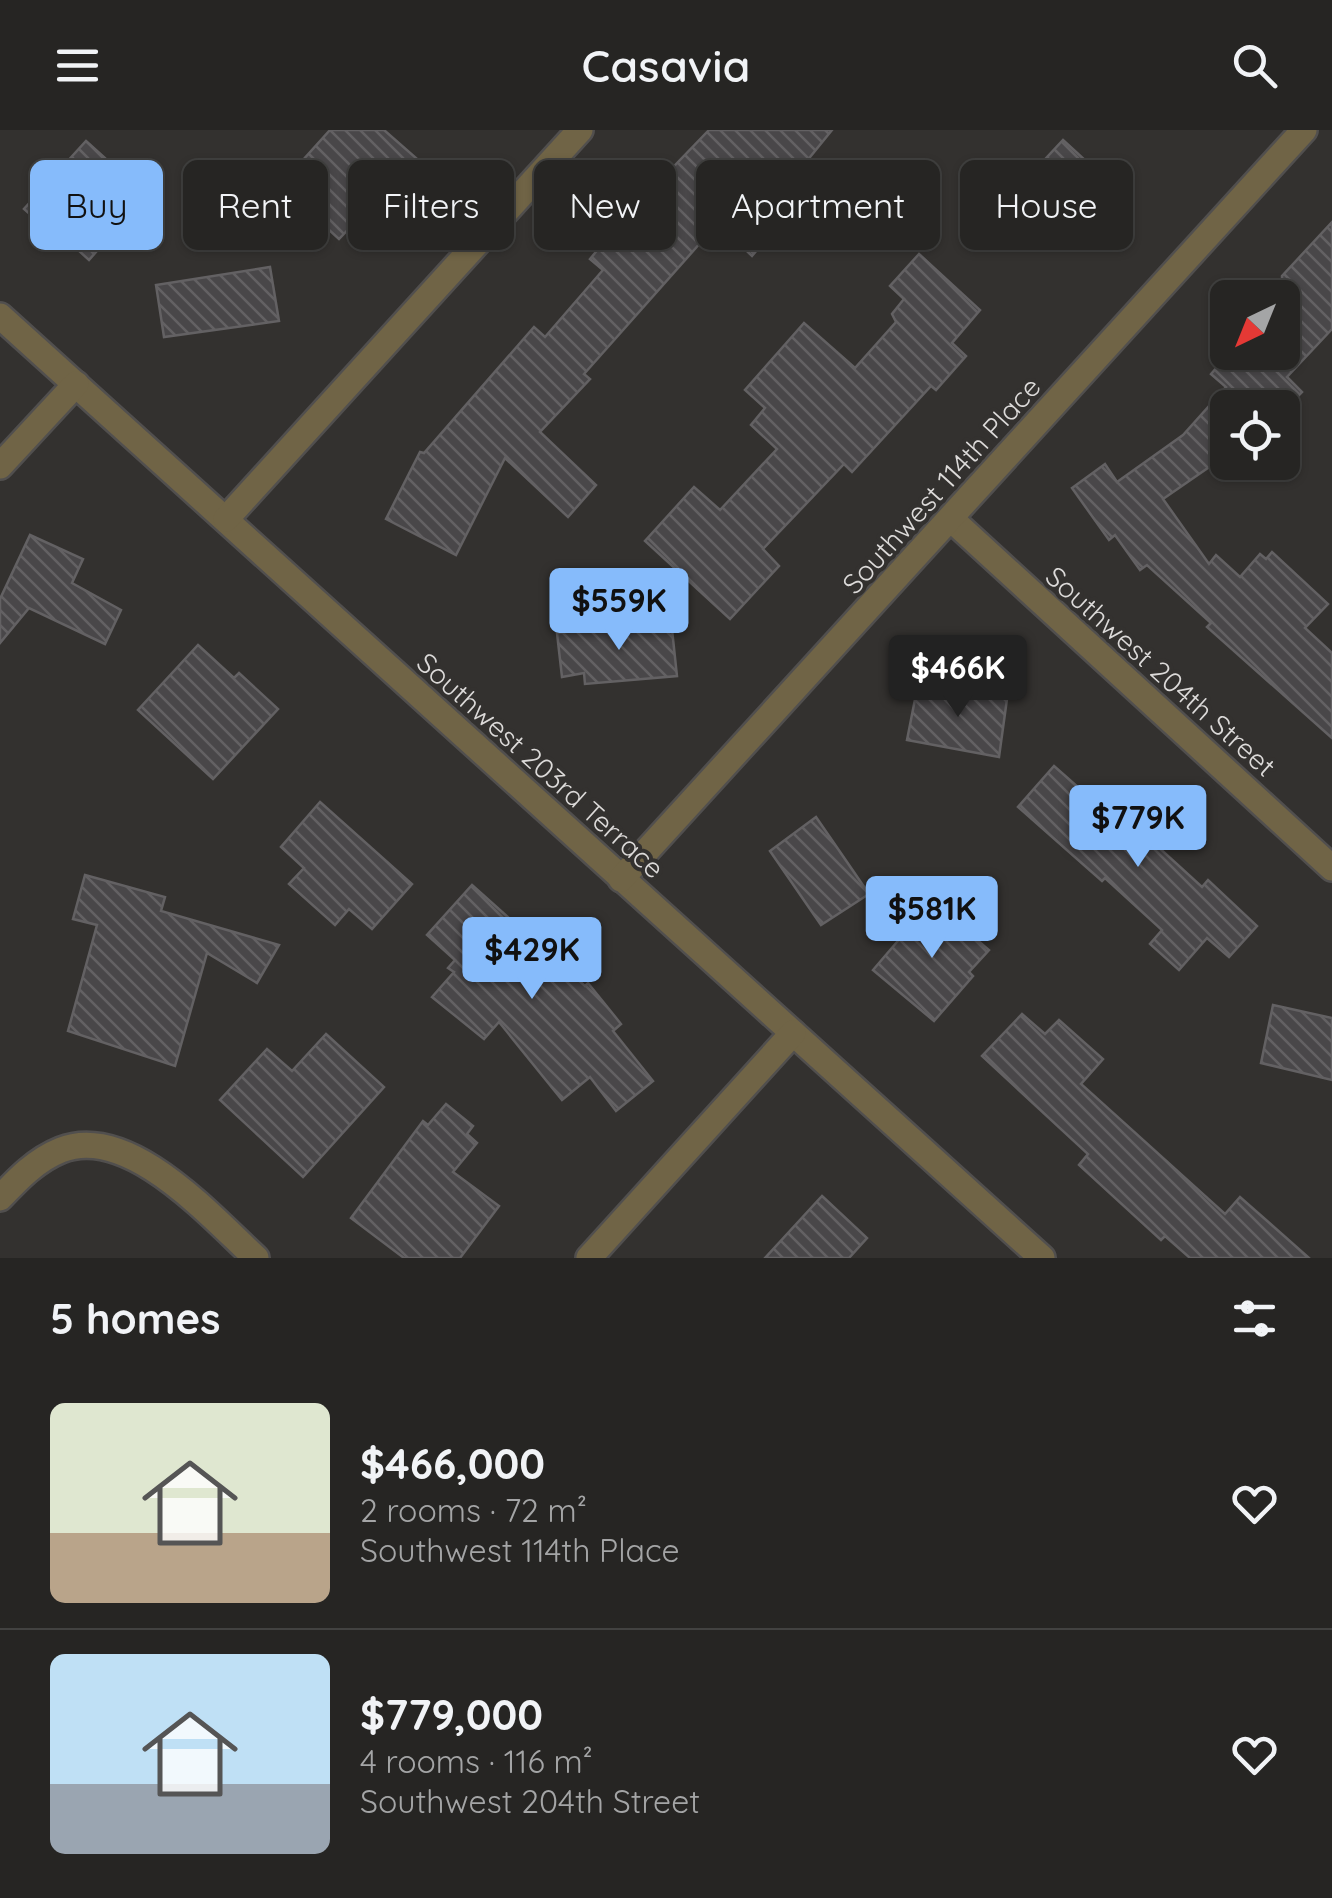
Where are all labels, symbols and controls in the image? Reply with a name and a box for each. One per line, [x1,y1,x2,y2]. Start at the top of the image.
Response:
text: Casavia [582,37,750,93]
icon: menu [50,38,105,93]
icon: search [1227,38,1282,93]
chip: Buy [30,160,163,250]
chip: Rent [183,160,328,250]
chip: Filters [348,160,514,250]
chip: New [534,160,676,250]
chip: Apartment [696,160,940,250]
chip: House [960,160,1133,250]
north arrow [1210,280,1300,370]
map controls [1210,280,1300,480]
street label: Southwest 114th Place [834,369,1048,601]
button: locate [1210,390,1300,480]
street label: Southwest 204th Street [1039,558,1283,784]
pin: $559K [549,568,689,653]
text: $559K [571,580,667,620]
pin: $466K [888,635,1028,720]
street label: Southwest 203rd Terrace [410,645,672,885]
text: $466K [911,647,1005,687]
pin: $779K [1068,785,1208,870]
text: $779K [1091,797,1185,837]
pin: $581K [862,876,1002,961]
text: $581K [888,888,976,928]
pin: $429K [462,917,602,1002]
text: $429K [484,929,580,969]
icon: filters [1227,1291,1282,1346]
text: 5 homes [50,1292,221,1345]
text: $466,000 [360,1437,545,1490]
icon: home [130,1443,250,1563]
icon: heart [1227,1476,1282,1531]
text: 2 rooms · 72 m² [360,1490,587,1530]
text: Southwest 114th Place [360,1530,680,1570]
text: $779,000 [360,1688,543,1741]
icon: home [130,1694,250,1814]
icon: heart [1227,1727,1282,1782]
text: 4 rooms · 116 m² [360,1741,593,1781]
text: Southwest 204th Street [360,1781,700,1821]

